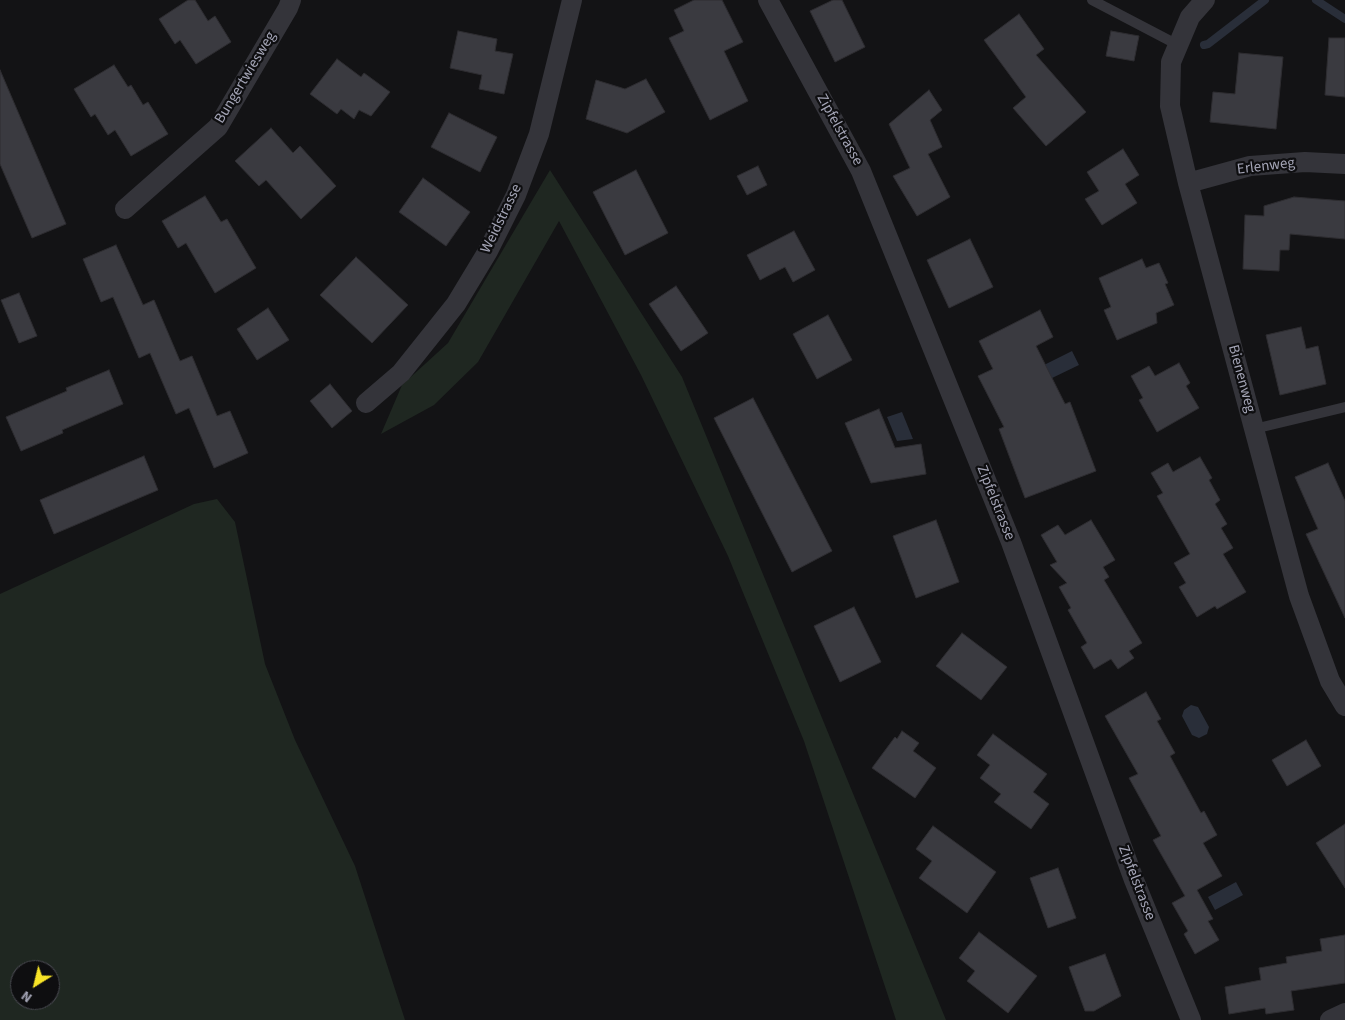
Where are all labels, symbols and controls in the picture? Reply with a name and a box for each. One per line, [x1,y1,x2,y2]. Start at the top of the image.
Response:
street label: Bungertwiesweg [211,29,281,127]
street label: Zipfelstrasse [812,91,866,169]
street label: Erlenweg [1236,155,1296,179]
street label: Weidstrasse [478,181,526,257]
street label: Bienenweg [1223,343,1259,415]
street label: Zipfelstrasse [972,463,1018,543]
street label: Zipfelstrasse [1113,843,1159,923]
north arrow [10,960,60,1010]
text: N [17,985,36,1007]

